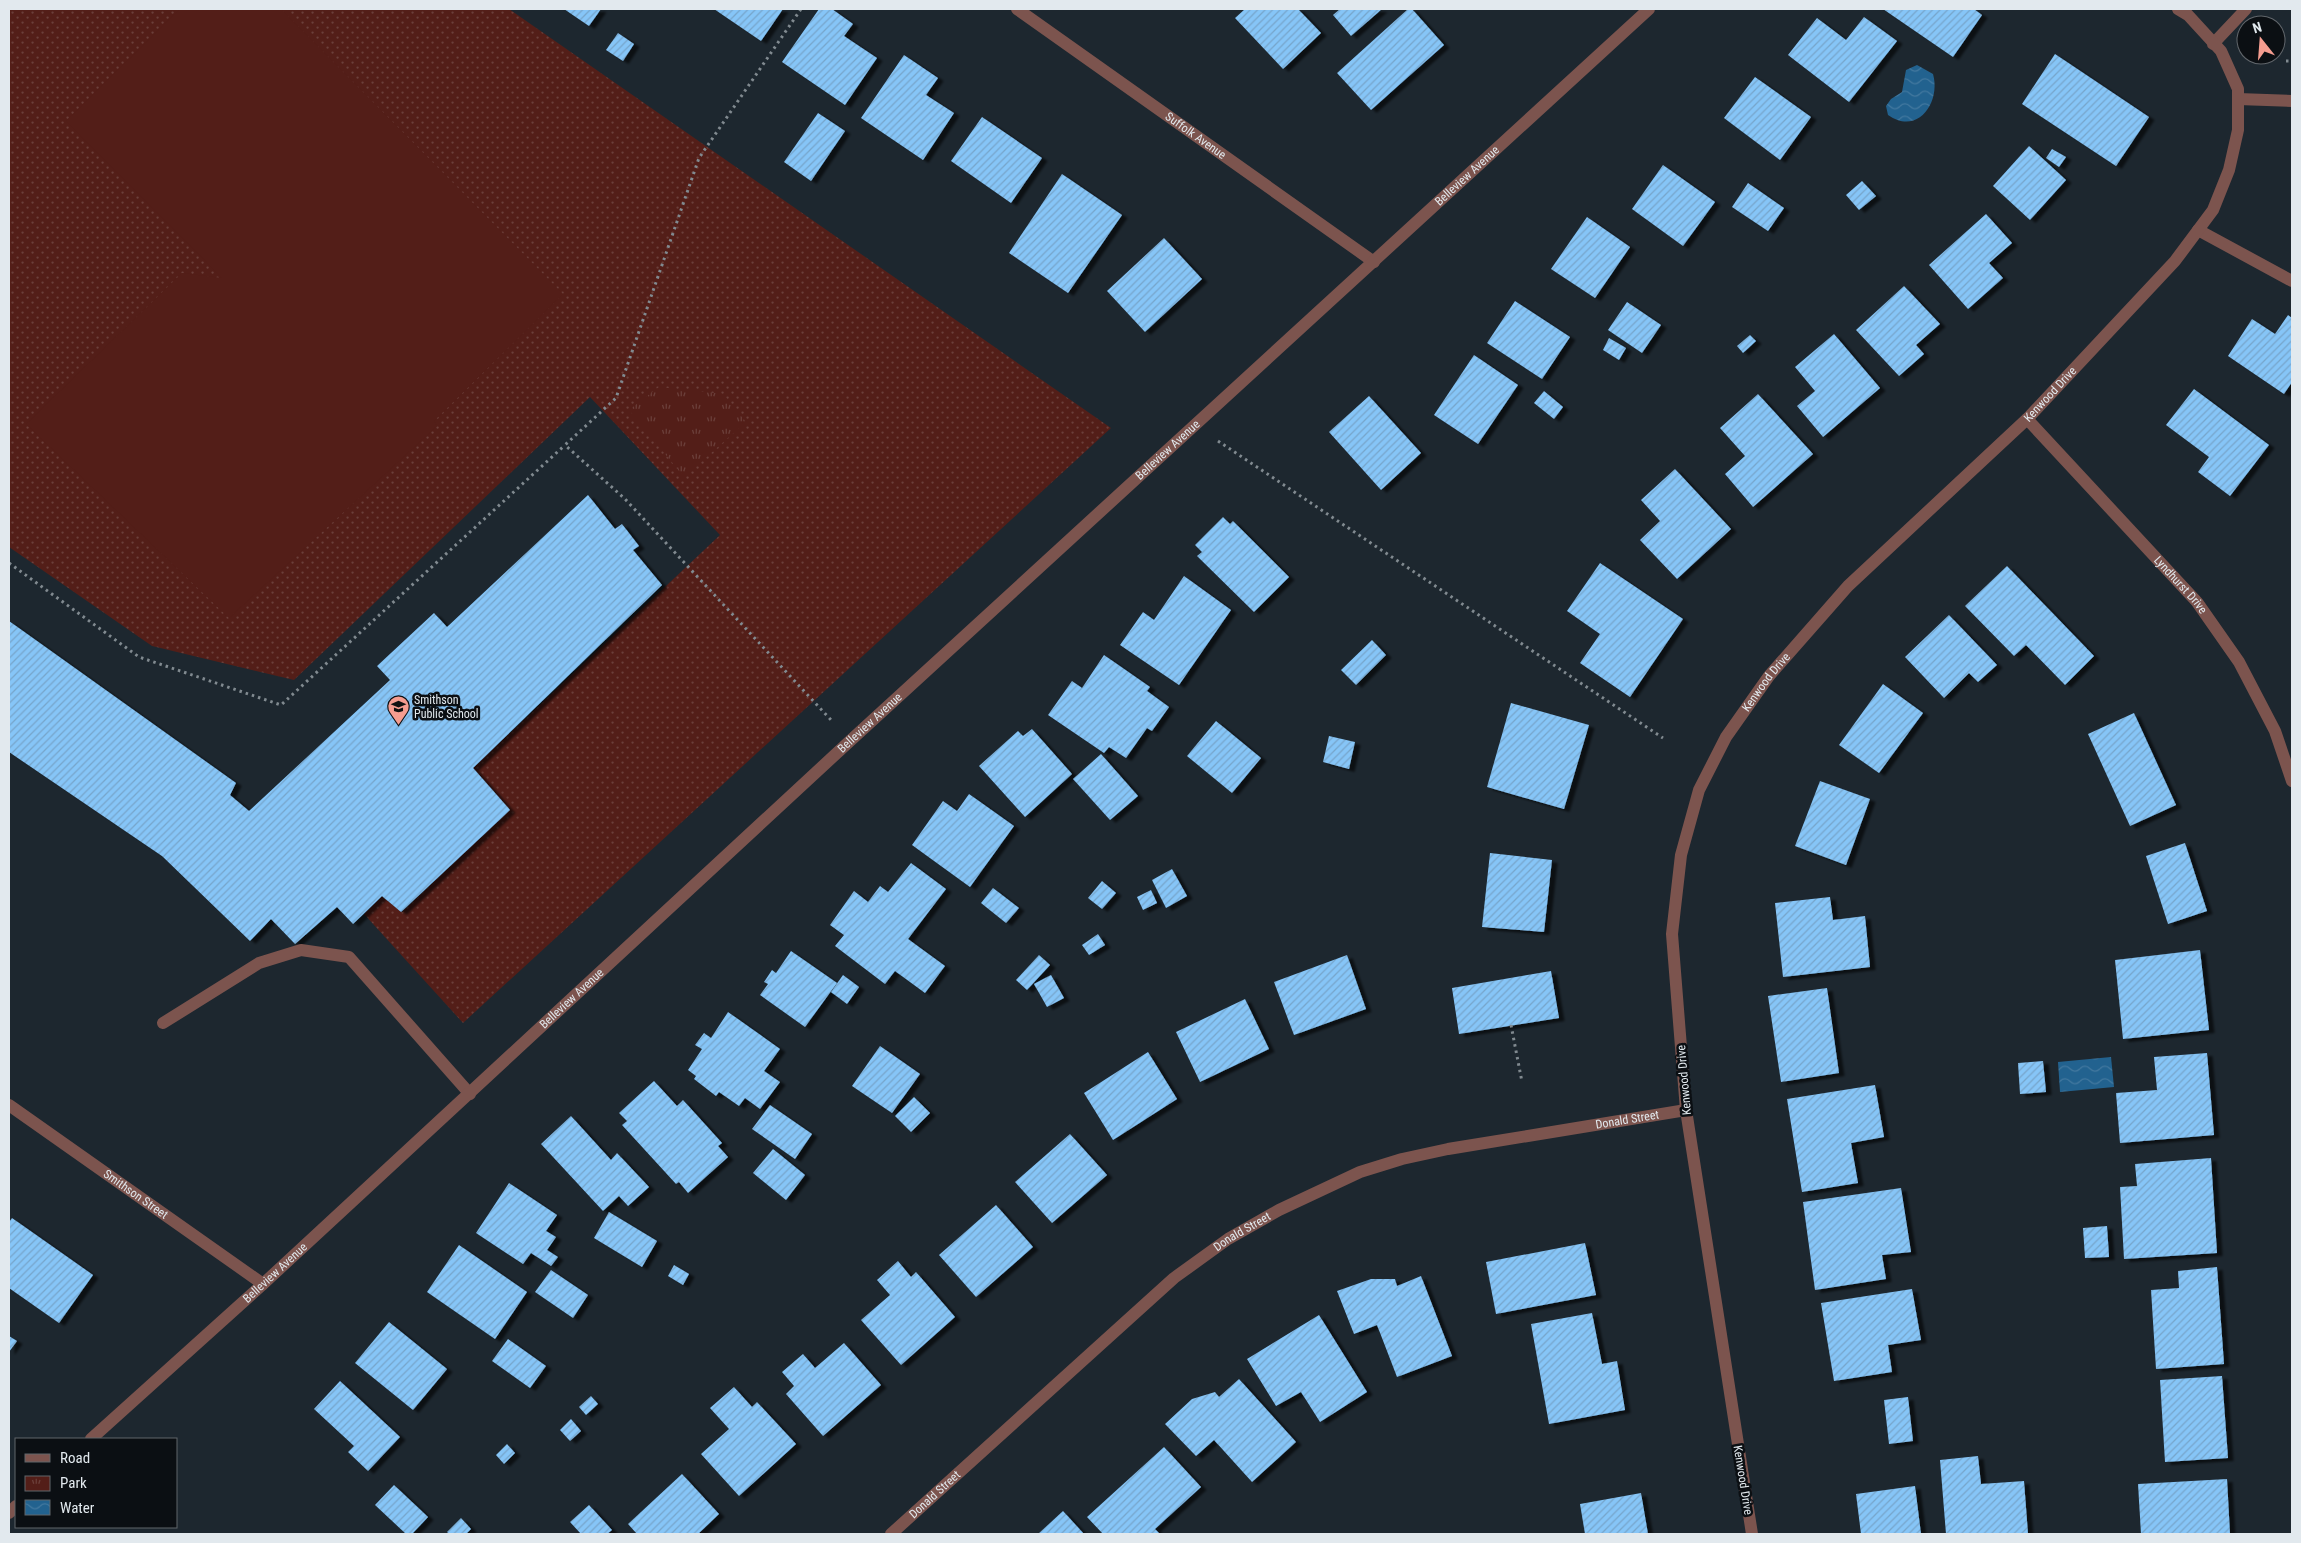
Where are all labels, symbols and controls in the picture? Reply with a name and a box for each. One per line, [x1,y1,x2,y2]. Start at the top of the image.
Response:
north arrow [2236,15,2286,65]
text: N [2251,19,2264,36]
street label: Suffolk Avenue [1163,109,1229,162]
street label: Belleview Avenue [1432,143,1502,209]
street label: Kenwood Drive [2021,364,2079,425]
street label: Belleview Avenue [1133,417,1203,483]
street label: Lyndhurst Drive [2151,553,2210,617]
street label: Kenwood Drive [1739,650,1793,714]
street label: Belleview Avenue [835,690,905,756]
place label: Smithson Public School [414,693,479,721]
school or university icon: Smithson Public School [386,695,410,726]
street label: Belleview Avenue [537,965,607,1031]
street label: Kenwood Drive [1674,1044,1694,1116]
street label: Donald Street [1594,1107,1660,1132]
street label: Smithson Street [101,1167,171,1222]
street label: Donald Street [1211,1209,1273,1254]
street label: Belleview Avenue [240,1240,310,1306]
legend [15,1438,178,1528]
street label: Kenwood Drive [1731,1444,1755,1516]
text: Road [60,1449,90,1467]
street label: Donald Street [906,1467,964,1521]
text: Park [60,1474,87,1492]
text: Water [60,1499,95,1517]

